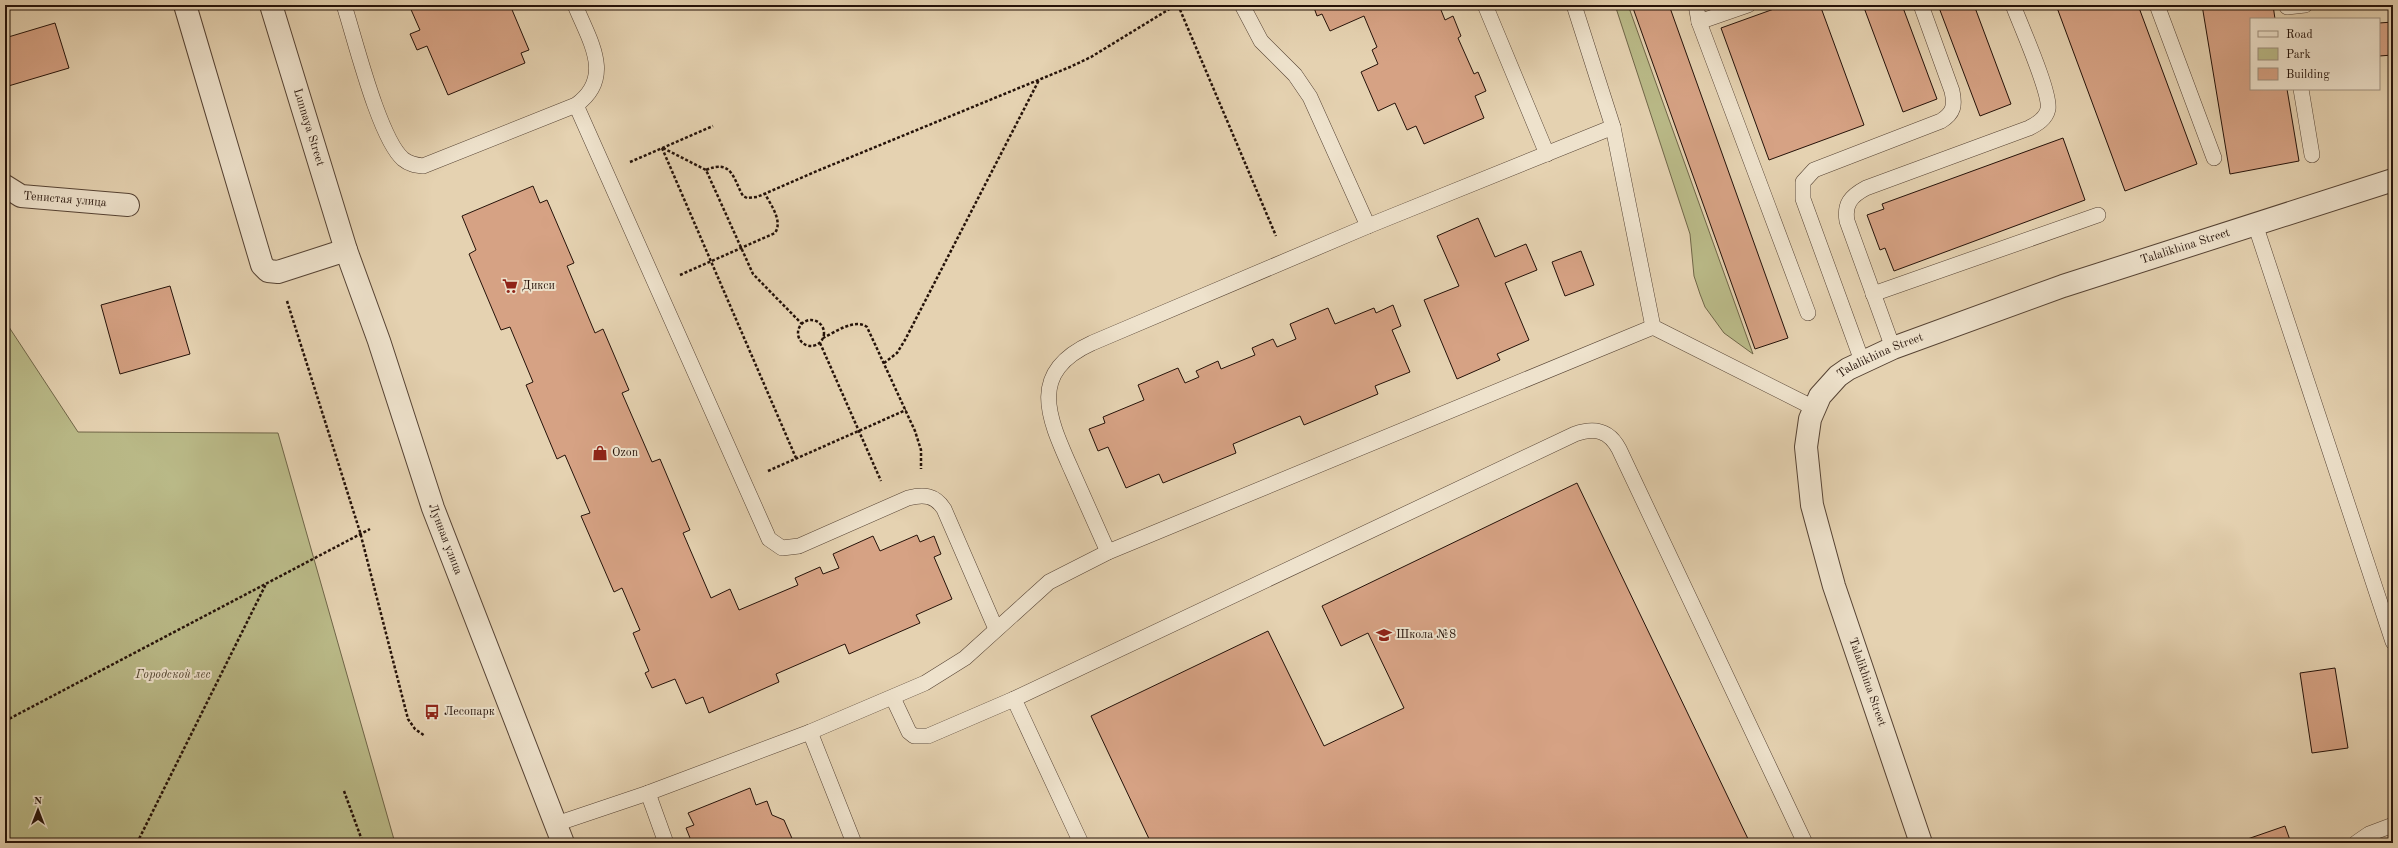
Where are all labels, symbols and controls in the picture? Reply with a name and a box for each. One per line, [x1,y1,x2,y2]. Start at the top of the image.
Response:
legend [2250,18,2380,90]
text: Road [2286,29,2313,41]
text: Park [2286,49,2311,61]
text: Building [2286,69,2330,81]
street label: Lunnaya Street [291,87,326,168]
street label: Тенистая улица [23,190,107,209]
street label: Talalikhina Street [2139,227,2231,267]
supermarket icon: Дикси [501,277,519,295]
place label: Дикси [522,280,555,292]
street label: Talalikhina Street [1835,331,1925,381]
shop icon: Ozon [591,444,609,462]
place label: Ozon [612,447,639,459]
street label: Лунная улица [426,502,464,576]
school or university icon: Школа №8 [1375,626,1393,644]
place label: Школа №8 [1396,629,1456,641]
street label: Talalikhina Street [1846,636,1888,728]
park label: Городской лес [134,669,211,681]
bus stop icon: Лесопарк [423,703,441,721]
place label: Лесопарк [444,706,495,718]
north arrow [18,790,58,830]
text: N [34,796,43,807]

